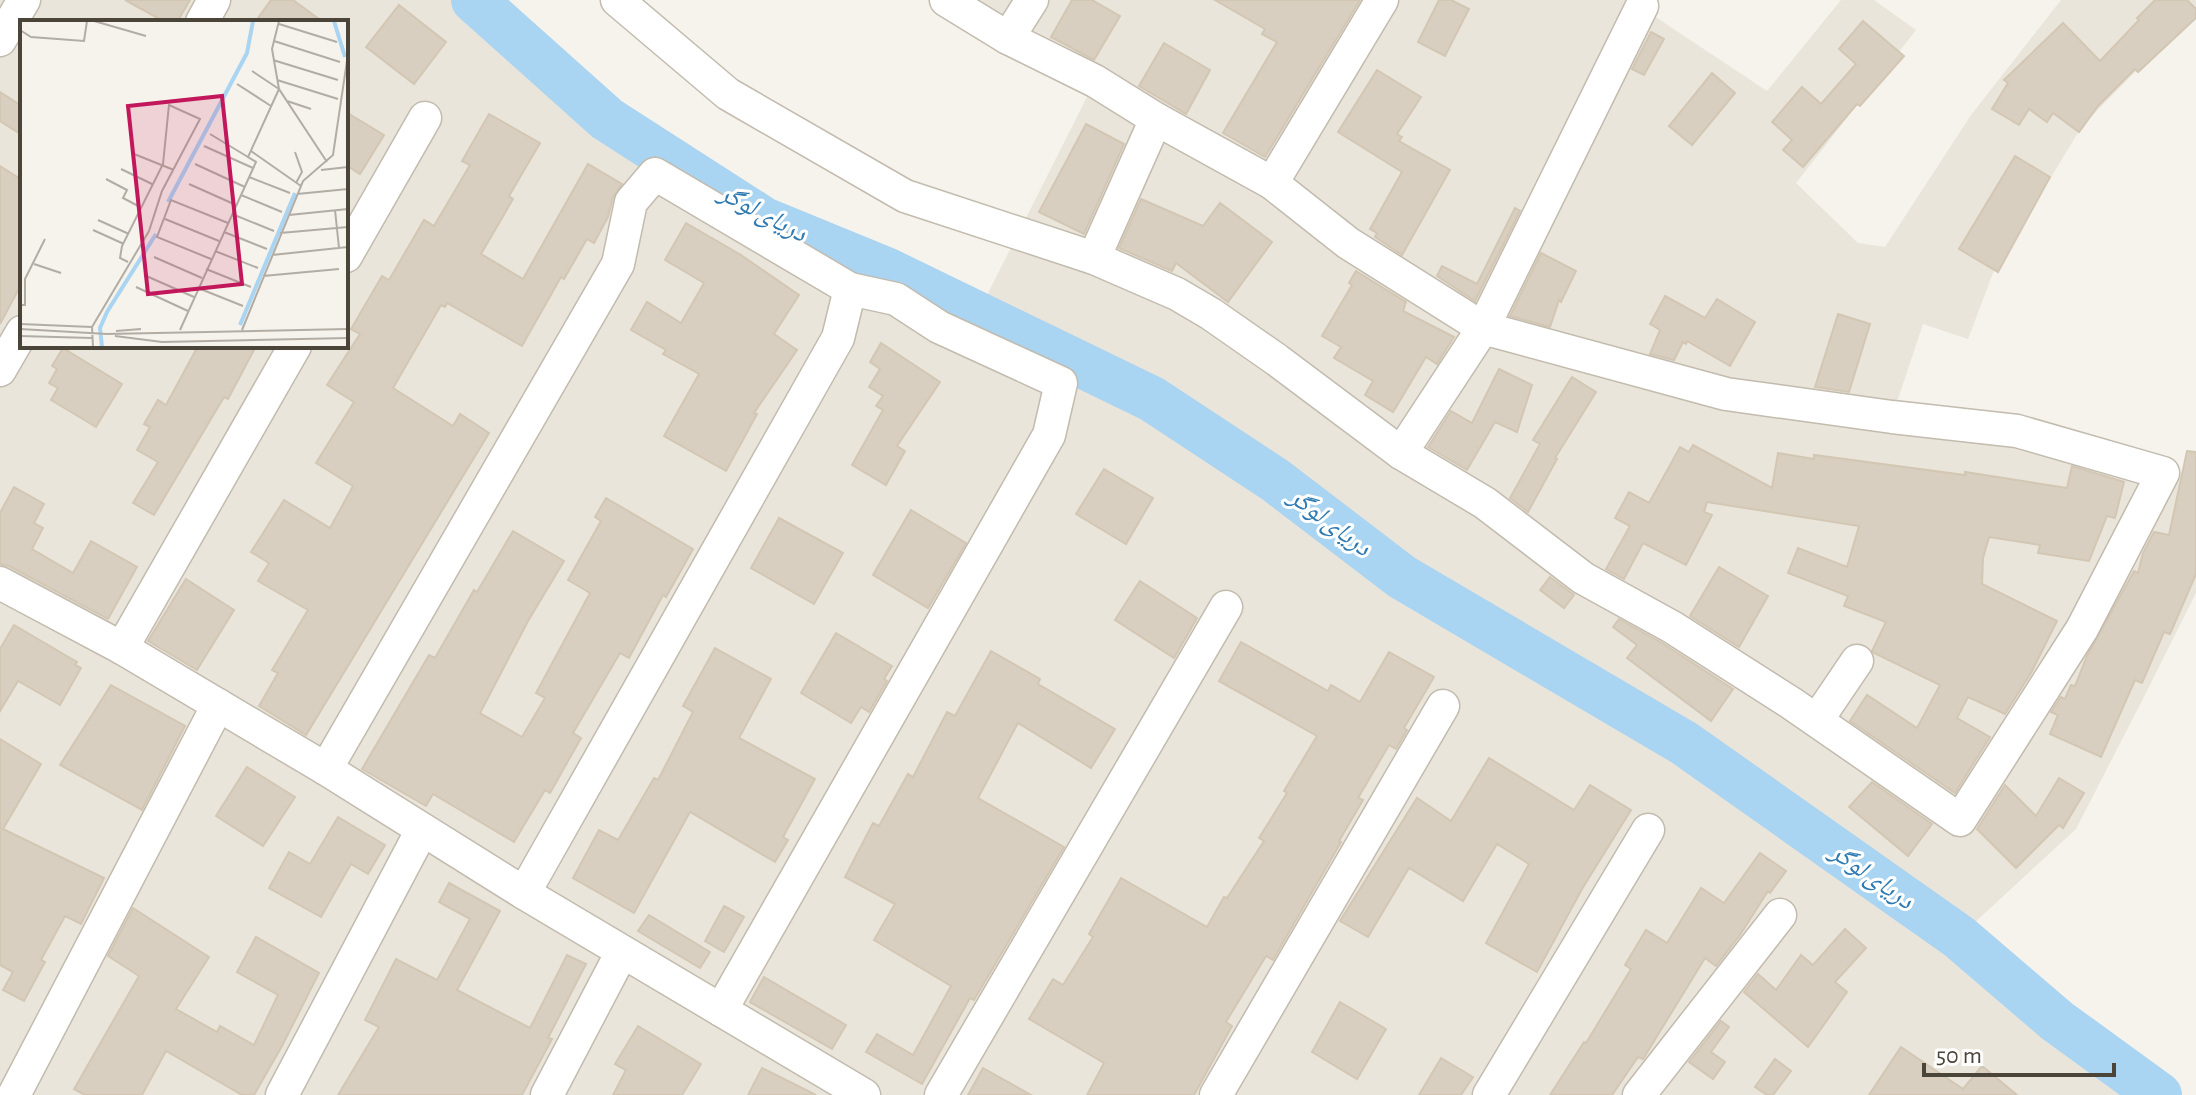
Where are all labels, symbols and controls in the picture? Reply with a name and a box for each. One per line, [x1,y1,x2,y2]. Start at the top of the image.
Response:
inset map [20,20,348,348]
water label: دریای لوگر [712,178,811,249]
water label: دریای لوگر [1281,482,1376,563]
water label: دریای لوگر [1823,837,1919,916]
scale bar [1924,1027,2114,1077]
text: 50 m [1936,1044,1982,1068]

